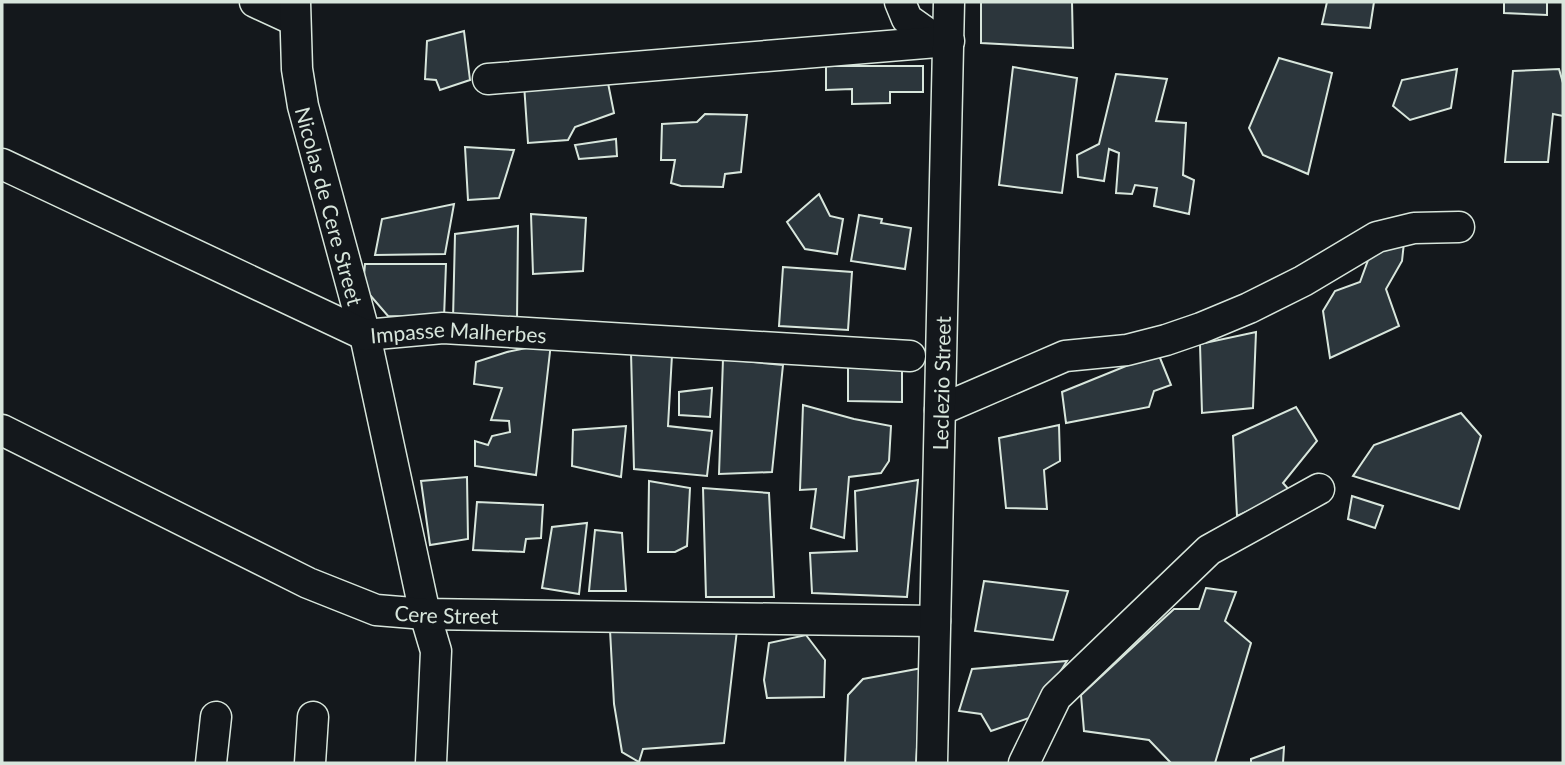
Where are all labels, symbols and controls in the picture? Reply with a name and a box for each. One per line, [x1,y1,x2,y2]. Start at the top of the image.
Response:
street label: Nicolas de Cere Street [291,104,369,308]
street label: Impasse Malherbes [369,315,547,347]
street label: Leclezio Street [926,315,954,451]
street label: Cere Street [394,599,499,628]

